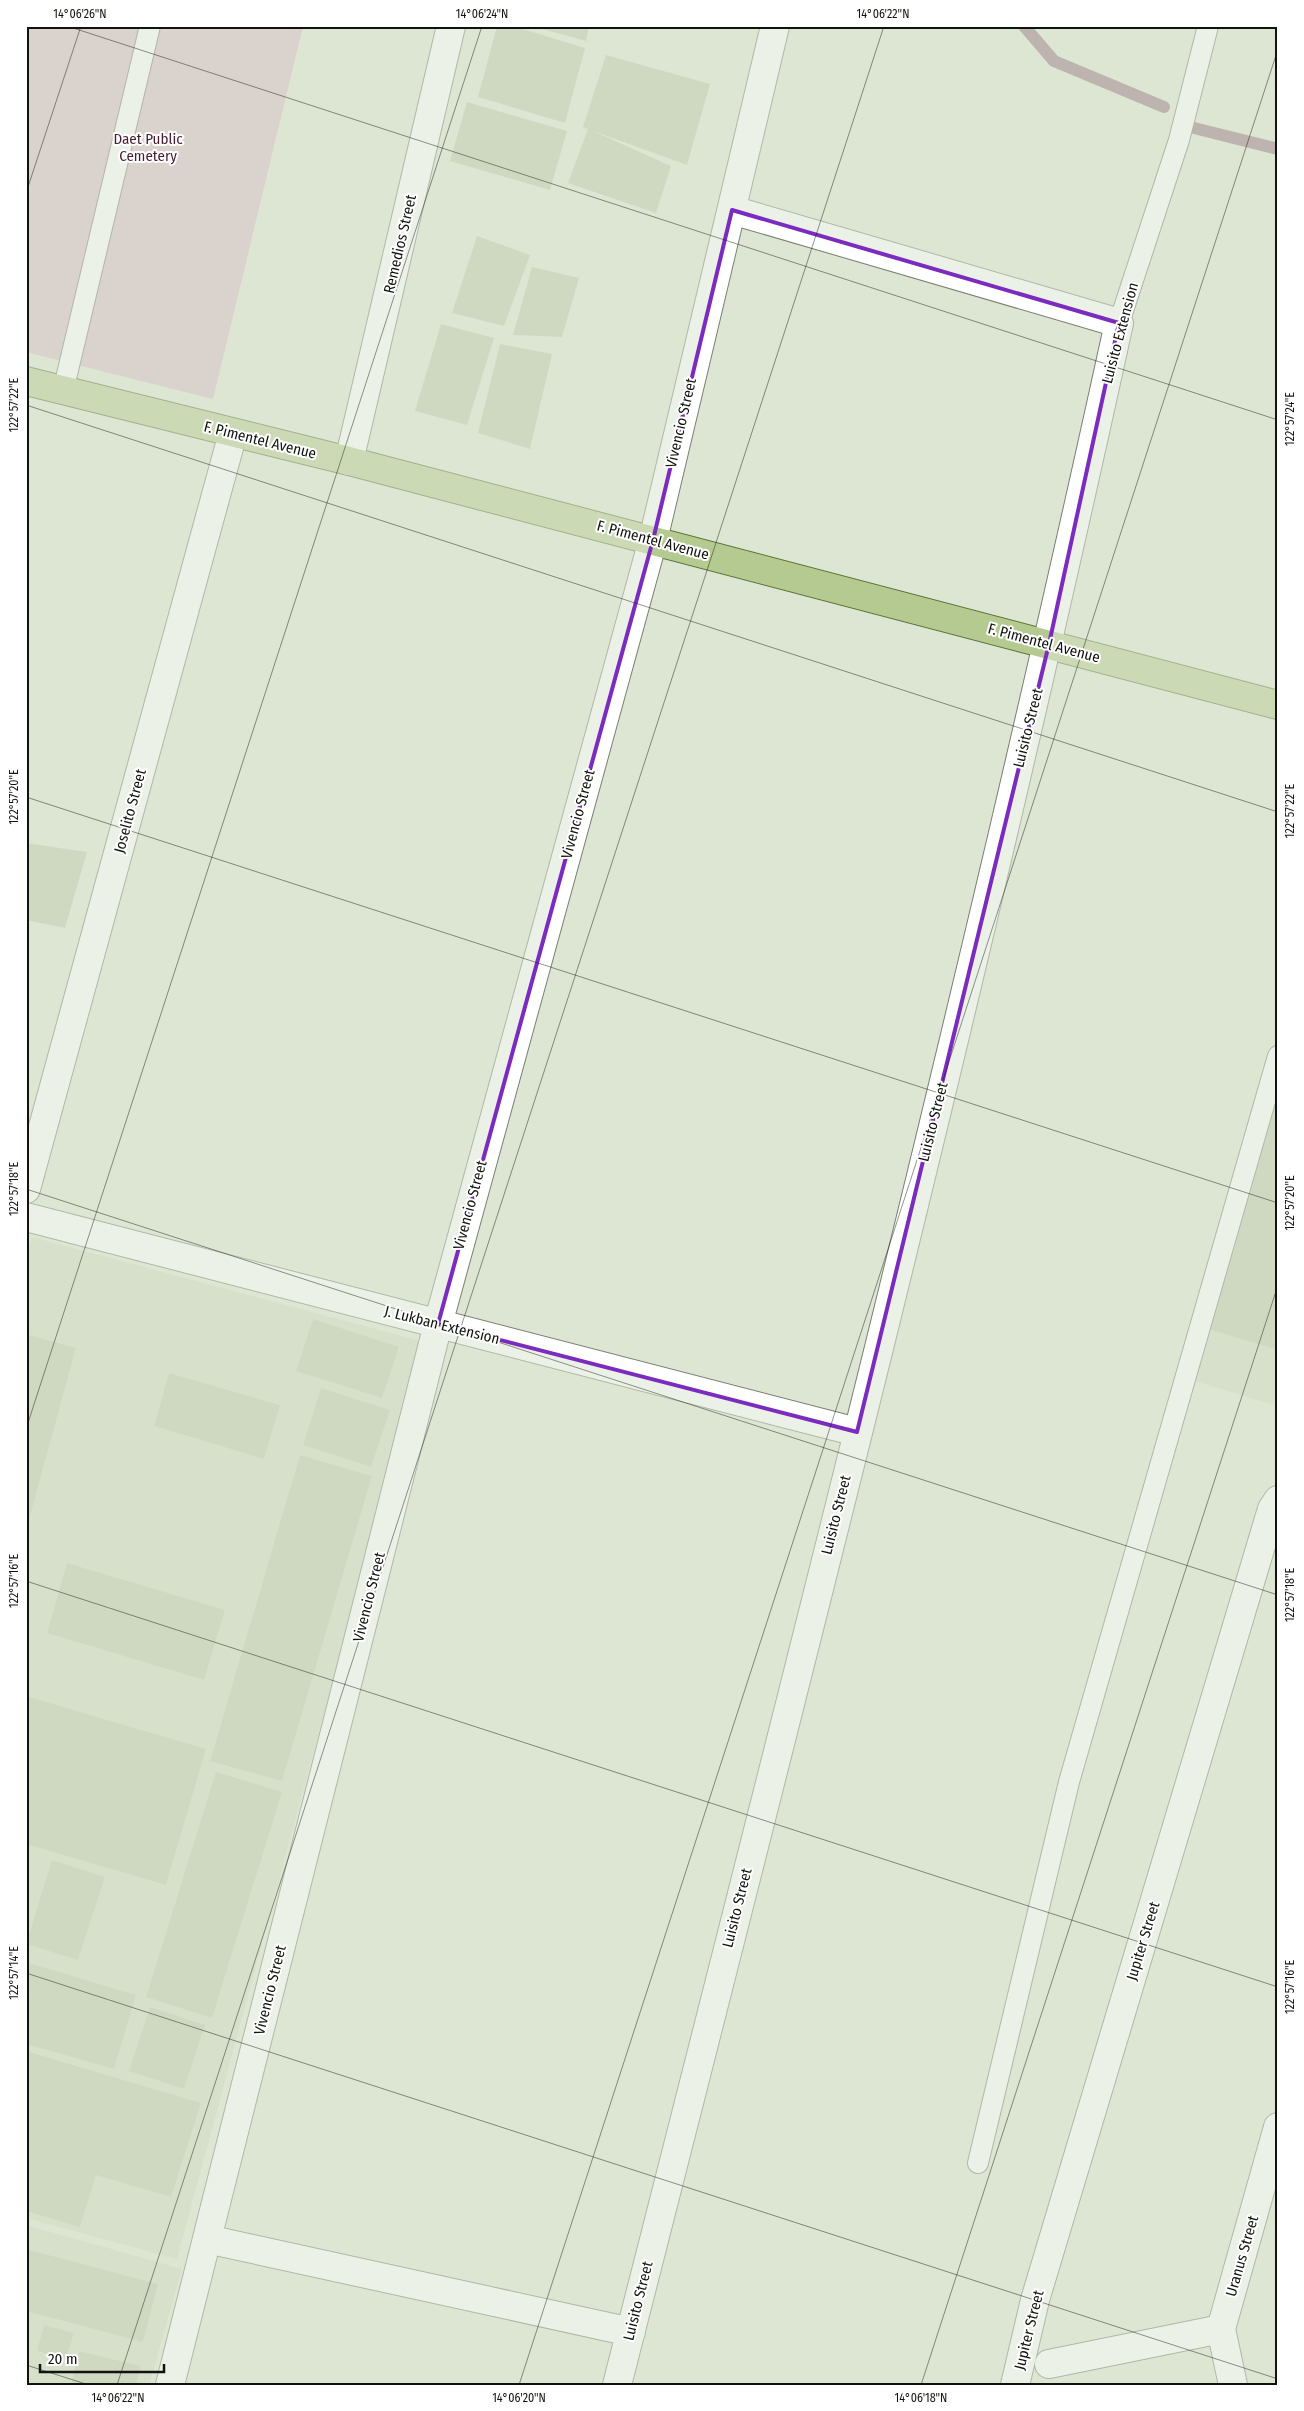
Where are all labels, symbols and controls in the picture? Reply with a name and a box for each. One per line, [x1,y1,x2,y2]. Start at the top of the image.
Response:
text: 14°06'26"N [53,7,107,21]
text: 14°06'24"N [456,7,508,21]
text: 14°06'22"N [857,7,909,21]
park label: Daet Public Cemetery [113,130,183,165]
street label: Remedios Street [380,193,420,295]
street label: Luisito Extension [1098,280,1142,386]
street label: Vivencio Street [662,376,700,470]
text: 122°57'22"E [7,377,21,432]
text: 122°57'24"E [1283,392,1297,446]
street label: F. Pimentel Avenue [202,417,318,463]
street label: F. Pimentel Avenue [595,516,711,564]
street label: F. Pimentel Avenue [986,619,1102,667]
street label: Luisito Street [1009,686,1047,770]
street label: Joselito Street [110,767,150,855]
street label: Vivencio Street [557,767,599,861]
text: 122°57'20"E [7,769,21,825]
text: 122°57'22"E [1283,783,1297,838]
street label: Luisito Street [914,1080,952,1164]
street label: Vivencio Street [449,1158,491,1252]
text: 122°57'18"E [7,1162,21,1216]
text: 122°57'20"E [1283,1175,1297,1231]
street label: J. Lukban Extension [382,1302,502,1348]
street label: Luisito Street [817,1473,855,1557]
street label: Vivencio Street [349,1550,389,1644]
text: 122°57'16"E [7,1554,21,1608]
text: 122°57'18"E [1283,1568,1297,1622]
street label: Luisito Street [718,1866,756,1950]
street label: Jupiter Street [1122,1899,1164,1983]
street label: Vivencio Street [250,1943,290,2037]
text: 122°57'14"E [7,1946,21,2000]
text: 122°57'16"E [1283,1960,1297,2014]
street label: Uranus Street [1222,2213,1262,2299]
street label: Luisito Street [619,2259,657,2343]
street label: Jupiter Street [1010,2288,1048,2372]
scale bar [40,2341,164,2373]
text: 20 m [48,2350,78,2368]
text: 14°06'22"N [92,2391,144,2405]
text: 14°06'20"N [492,2391,546,2405]
text: 14°06'18"N [895,2391,947,2405]

